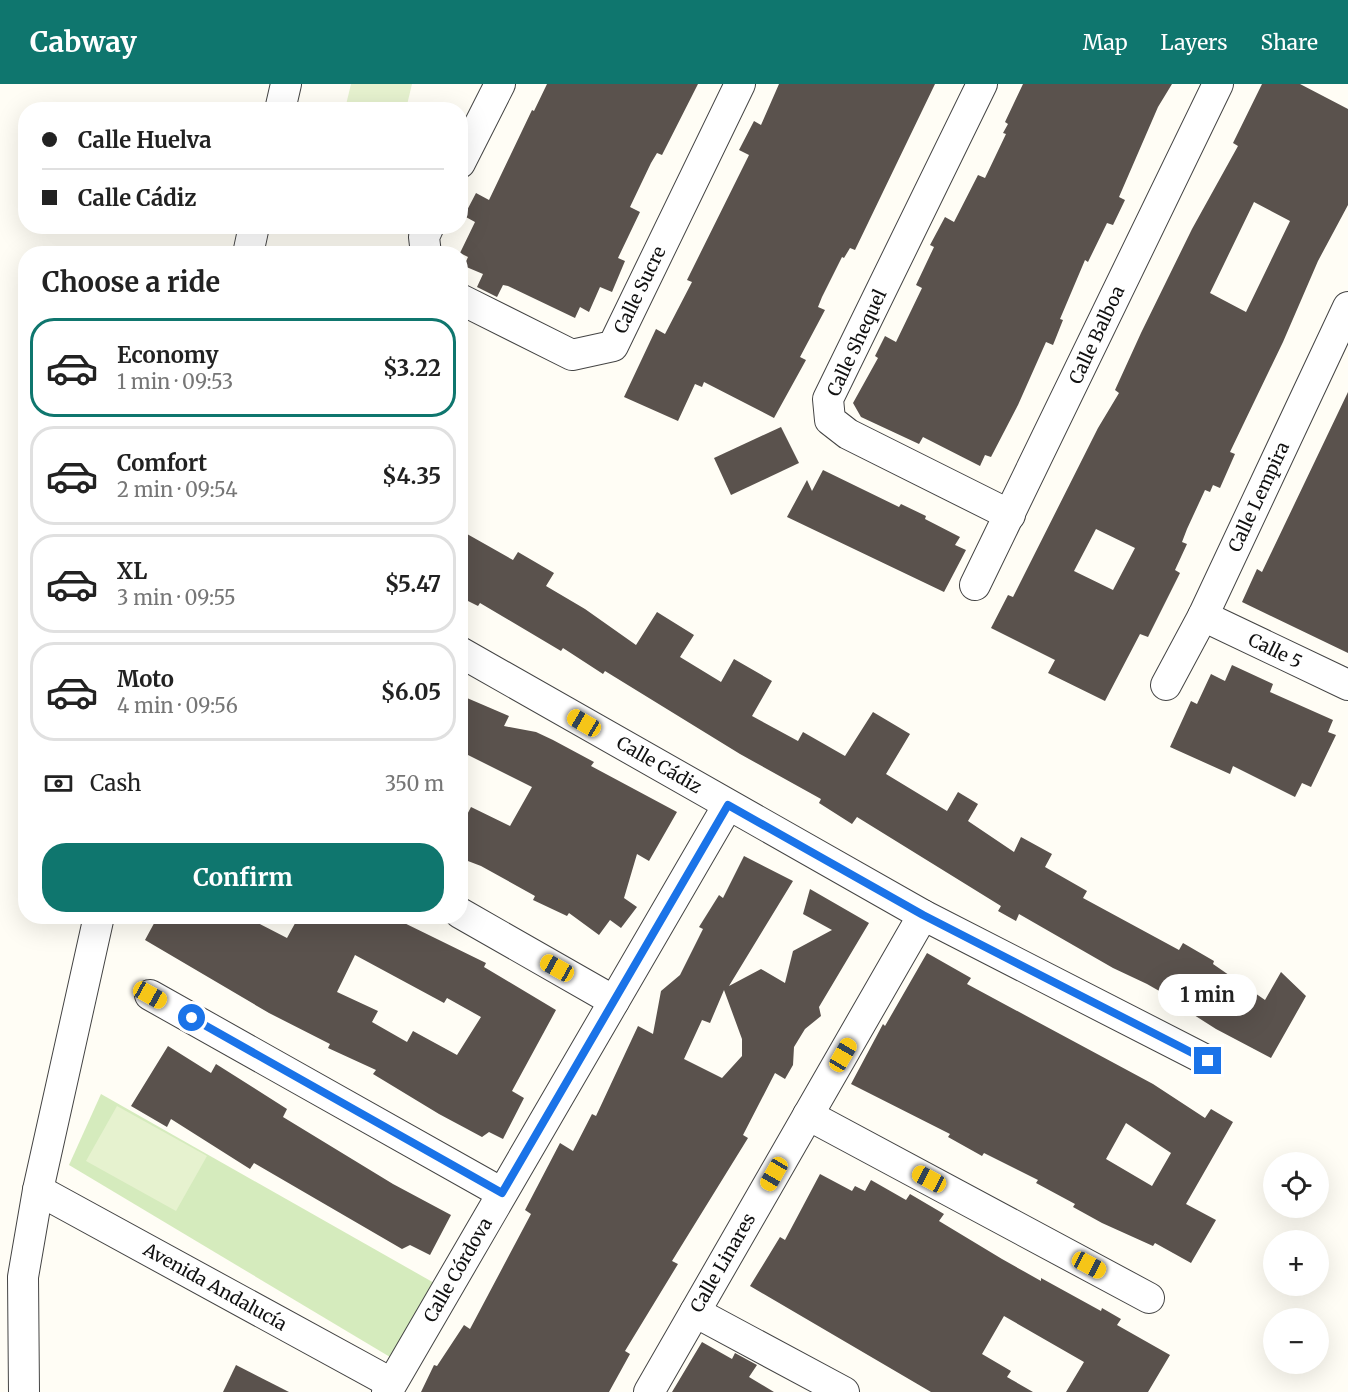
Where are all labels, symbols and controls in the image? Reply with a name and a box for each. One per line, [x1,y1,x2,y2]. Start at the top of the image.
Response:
text: Cabway [30,24,137,60]
text: Map [1083,29,1128,56]
text: Layers [1161,29,1228,56]
text: Share [1261,29,1318,56]
text: Calle Huelva [78,126,212,154]
text: Calle Cádiz [78,184,196,212]
street label: Calle Sucre [609,242,671,337]
text: Choose a ride [42,265,220,299]
street label: Calle Balboa [1064,282,1129,388]
street label: Calle Shequel [822,285,892,400]
icon: car [45,341,99,395]
text: Economy [117,341,218,369]
text: $3.22 [383,354,441,382]
text: 1 min · 09:53 [117,369,233,394]
street label: Calle Lempira [1223,438,1294,556]
icon: car [45,449,99,503]
text: Comfort [117,449,207,477]
text: $4.35 [382,462,441,490]
text: 2 min · 09:54 [117,477,238,502]
icon: car [45,557,99,611]
text: XL [117,557,147,585]
text: $5.47 [385,570,441,598]
text: 3 min · 09:55 [117,585,236,610]
street label: Calle 5 [1245,628,1306,673]
icon: car [45,665,99,719]
text: Moto [117,665,174,693]
text: $6.05 [381,678,441,706]
text: 4 min · 09:56 [117,693,238,718]
car [564,706,604,740]
street label: Calle Cádiz [613,731,706,798]
icon: cash [42,767,75,800]
text: Cash [90,769,141,797]
text: 350 m [385,771,444,796]
button: Confirm [42,843,444,912]
car [537,951,577,985]
callout: 1 min [1158,974,1258,1016]
car [130,978,170,1012]
text: 1 min [1180,982,1235,1007]
route start [178,1004,205,1031]
car [826,1035,860,1075]
route end [1194,1047,1221,1074]
map controls [1263,1152,1329,1374]
button: locate [1263,1152,1329,1218]
car [757,1154,791,1194]
car [909,1163,949,1195]
street label: Calle Linares [685,1209,760,1317]
street label: Calle Córdova [418,1213,497,1326]
button: + [1263,1230,1329,1296]
street label: Avenida Andalucía [139,1237,291,1336]
car [1069,1249,1109,1281]
button: − [1263,1308,1329,1374]

